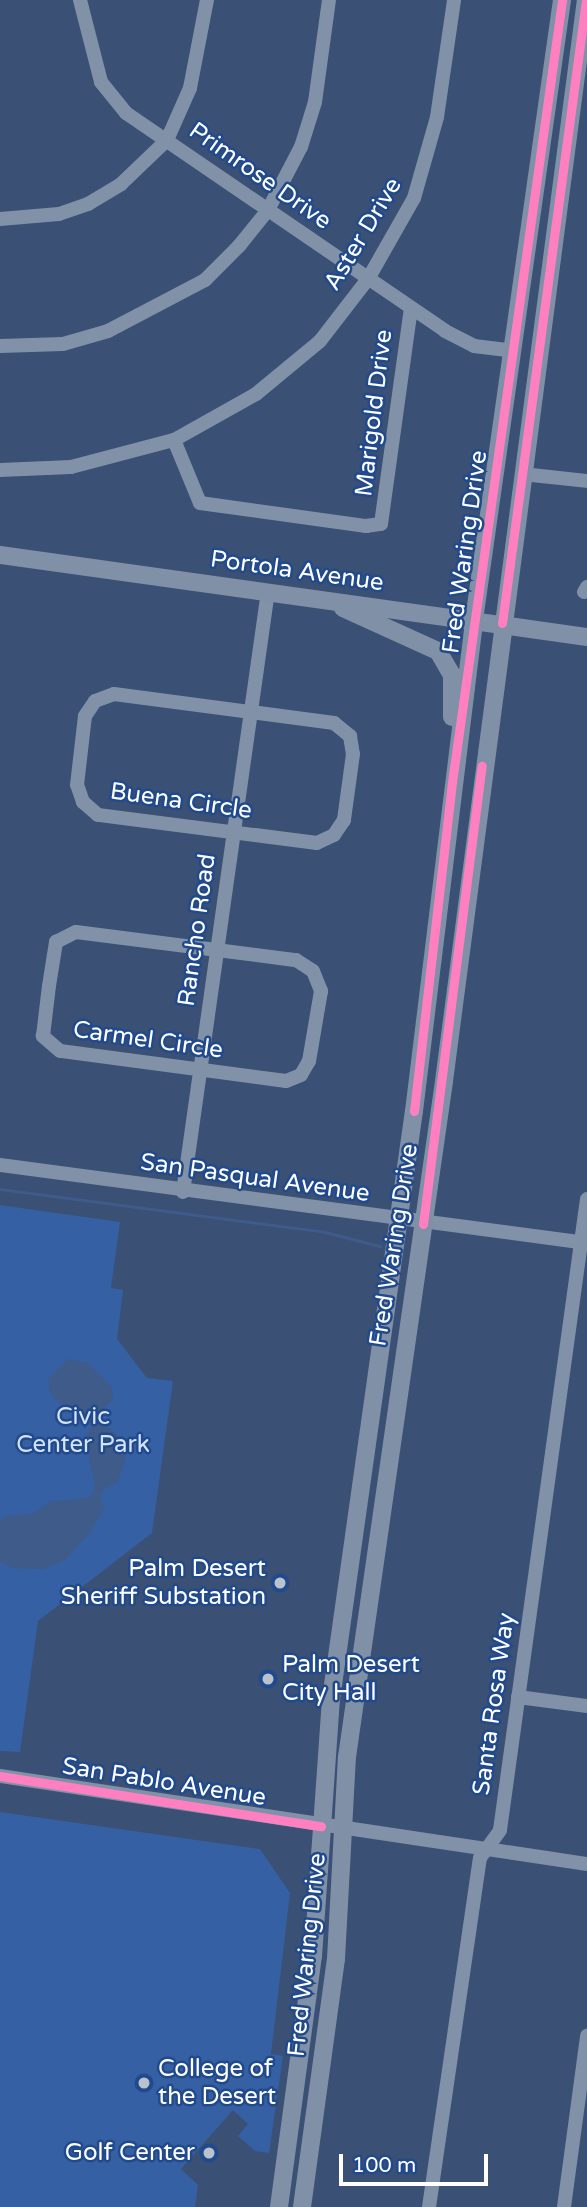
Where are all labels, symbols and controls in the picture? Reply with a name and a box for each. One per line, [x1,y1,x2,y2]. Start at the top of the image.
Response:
street label: Primrose Drive [183,116,337,236]
street label: Aster Drive [318,172,408,296]
street label: Marigold Drive [349,328,399,498]
street label: Fred Waring Drive [436,449,494,655]
street label: Portola Avenue [208,545,386,597]
street label: Buena Circle [108,777,254,825]
street label: Rancho Road [172,852,222,1008]
street label: Carmel Circle [71,1015,225,1065]
street label: Fred Waring Drive [364,1142,424,1348]
street label: San Pasqual Avenue [139,1148,371,1208]
park label: Civic Center Park [16,1403,150,1459]
place label: Palm Desert Sheriff Substation [61,1555,266,1611]
marker: Palm Desert Sheriff Substation [272,1575,288,1591]
street label: Santa Rosa Way [467,1611,521,1797]
place label: Palm Desert City Hall [282,1651,420,1707]
marker: Palm Desert City Hall [260,1671,276,1687]
street label: San Pablo Avenue [60,1752,268,1812]
street label: Fred Waring Drive [282,1852,332,2058]
place label: College of the Desert [158,2055,276,2111]
marker: College of the Desert [136,2075,152,2091]
place label: Golf Center [65,2139,195,2167]
scale bar [342,2140,491,2184]
marker: Golf Center [201,2145,217,2161]
text: 100 m [352,2153,416,2178]

